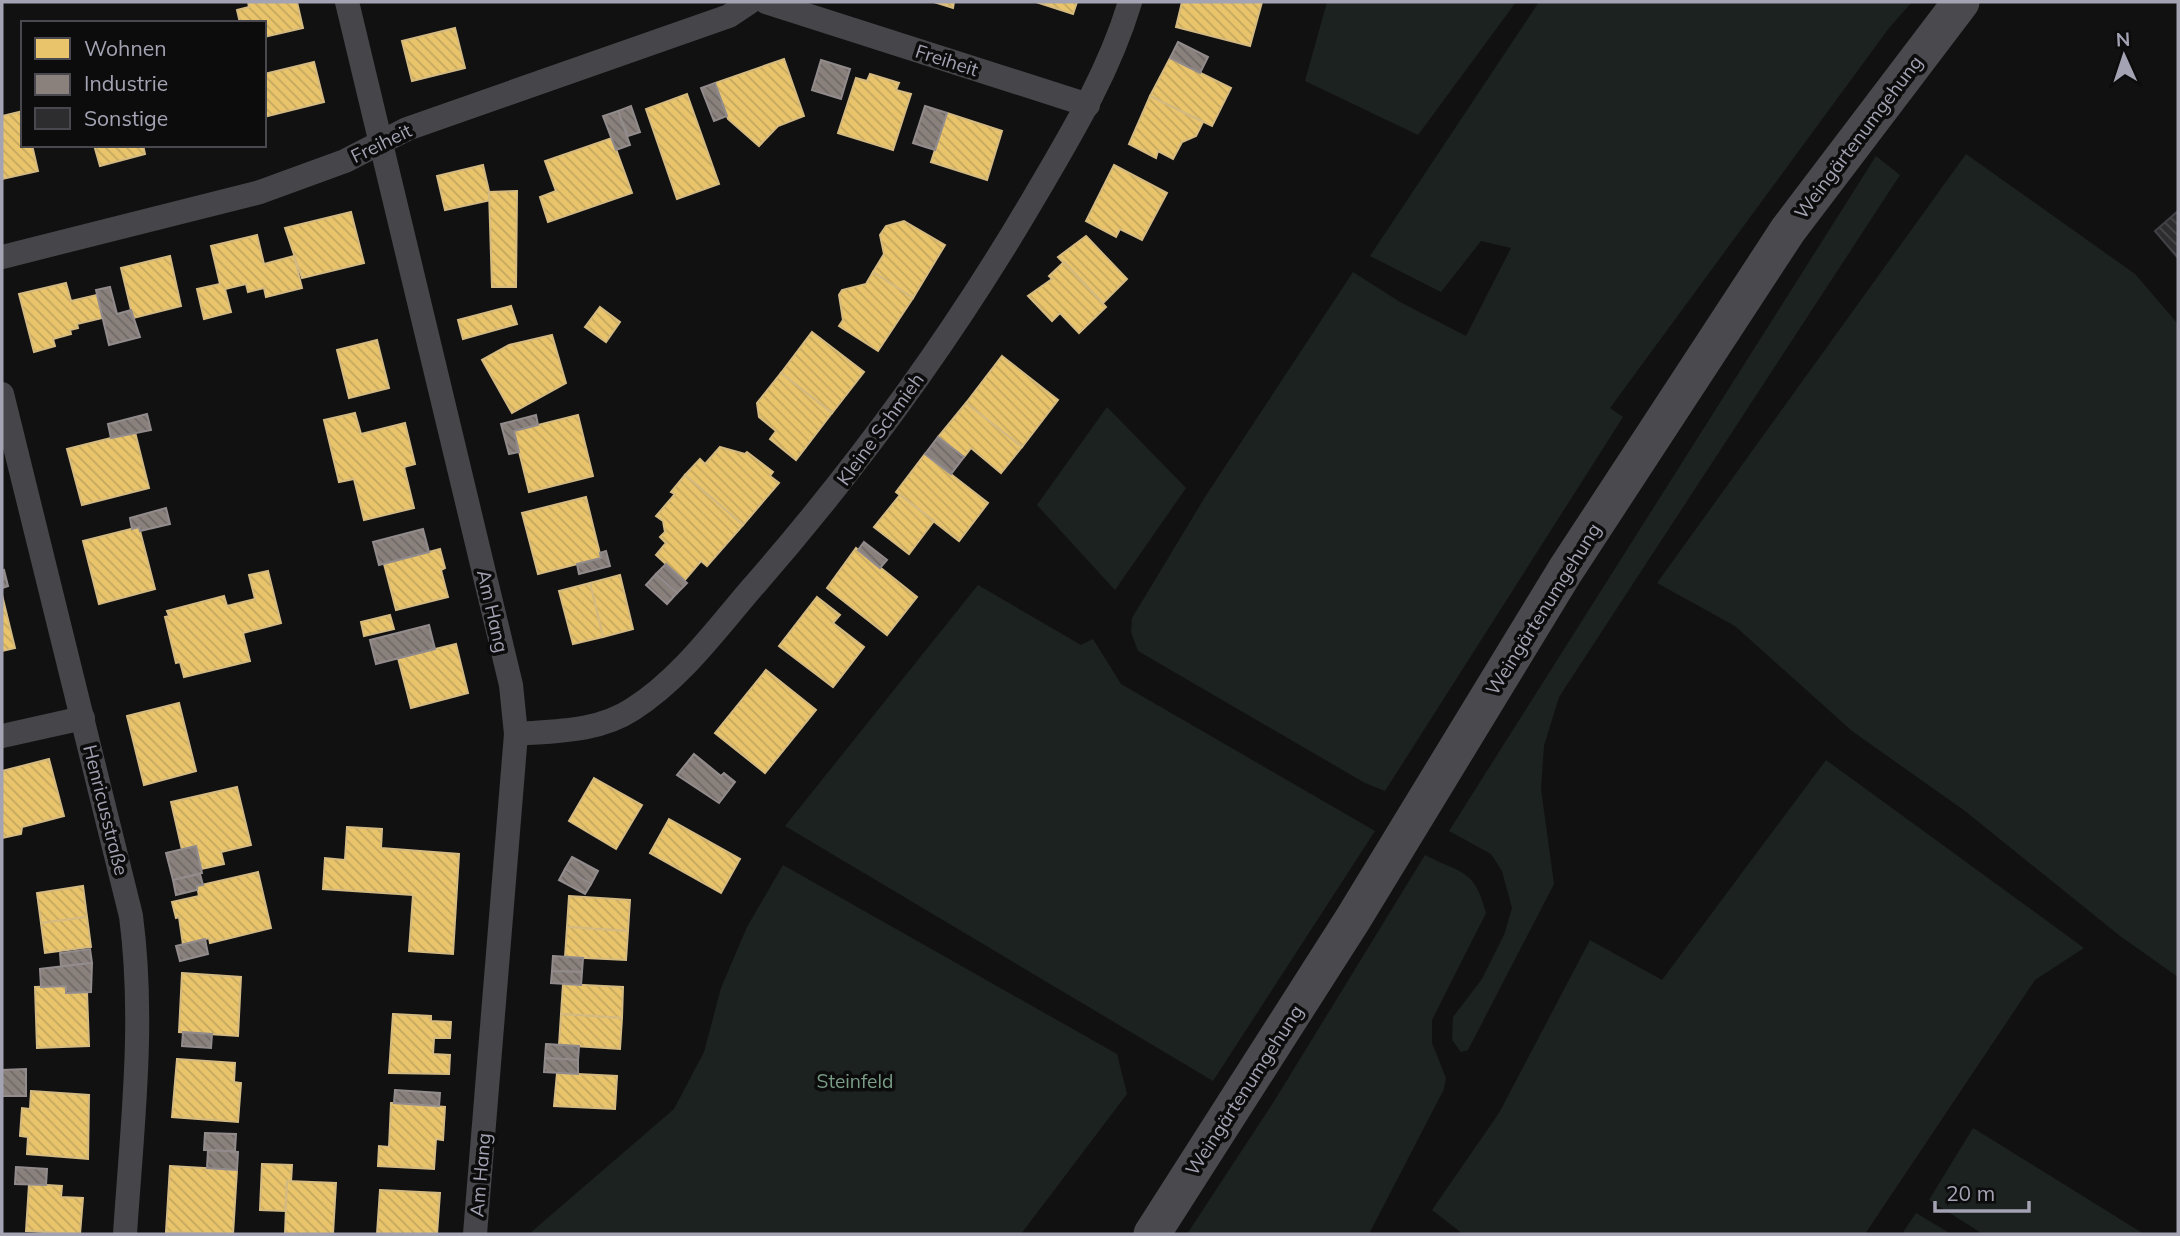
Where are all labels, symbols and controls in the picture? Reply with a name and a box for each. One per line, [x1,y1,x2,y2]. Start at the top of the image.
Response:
legend [21,21,266,147]
north arrow [2089,21,2159,91]
text: N [2115,27,2131,51]
text: Wohnen [84,35,166,61]
street label: Freiheit [912,39,982,82]
street label: Weingärtenumgehung [1789,51,1927,223]
text: Industrie [84,70,168,96]
text: Sonstige [84,105,168,131]
street label: Freiheit [347,118,416,168]
street label: Kleine Schmieh [831,368,929,490]
street label: Weingärtenumgehung [1480,519,1606,699]
street label: Am Hang [472,567,514,655]
street label: Henricusstraße [78,742,134,878]
street label: Weingärtenumgehung [1180,1000,1308,1180]
park label: Steinfeld [817,1069,893,1093]
street label: Am Hang [464,1132,496,1218]
scale bar [1935,1170,2030,1214]
text: 20 m [1946,1180,1995,1206]

